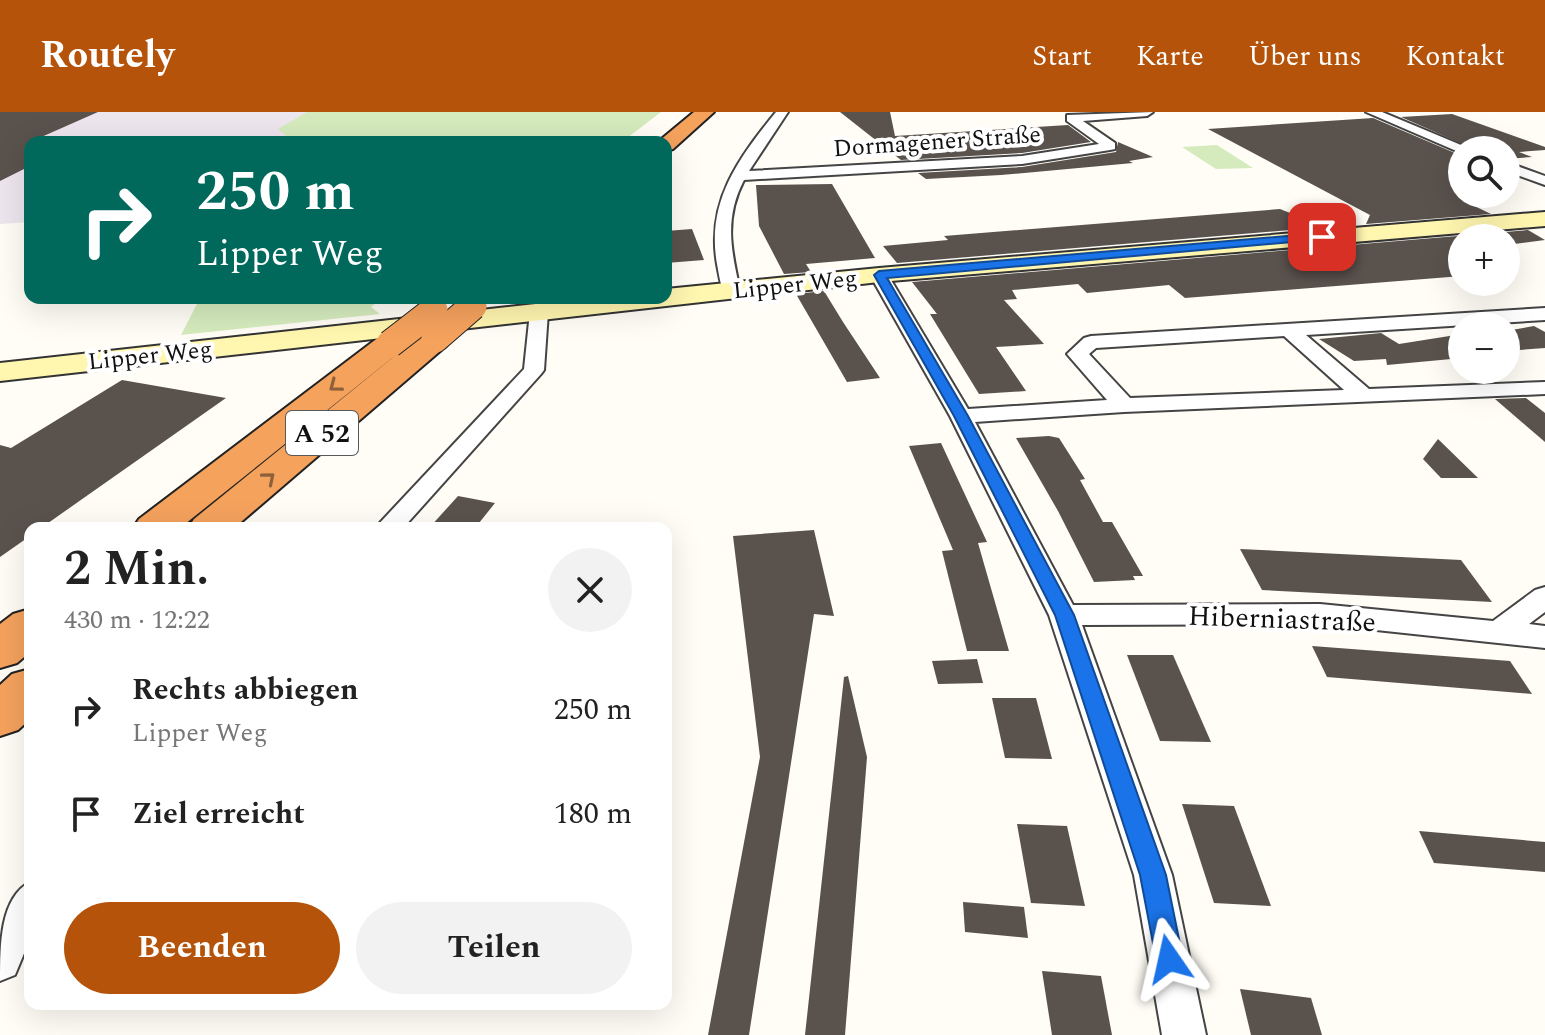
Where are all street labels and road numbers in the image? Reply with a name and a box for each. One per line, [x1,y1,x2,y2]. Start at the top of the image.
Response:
street label: Dormagener Straße [832,117,1042,167]
street label: Lipper Weg [731,261,859,309]
street label: Lipper Weg [86,332,214,380]
road number: A 52 [286,411,358,455]
street label: Hiberniastraße [1187,595,1377,644]

